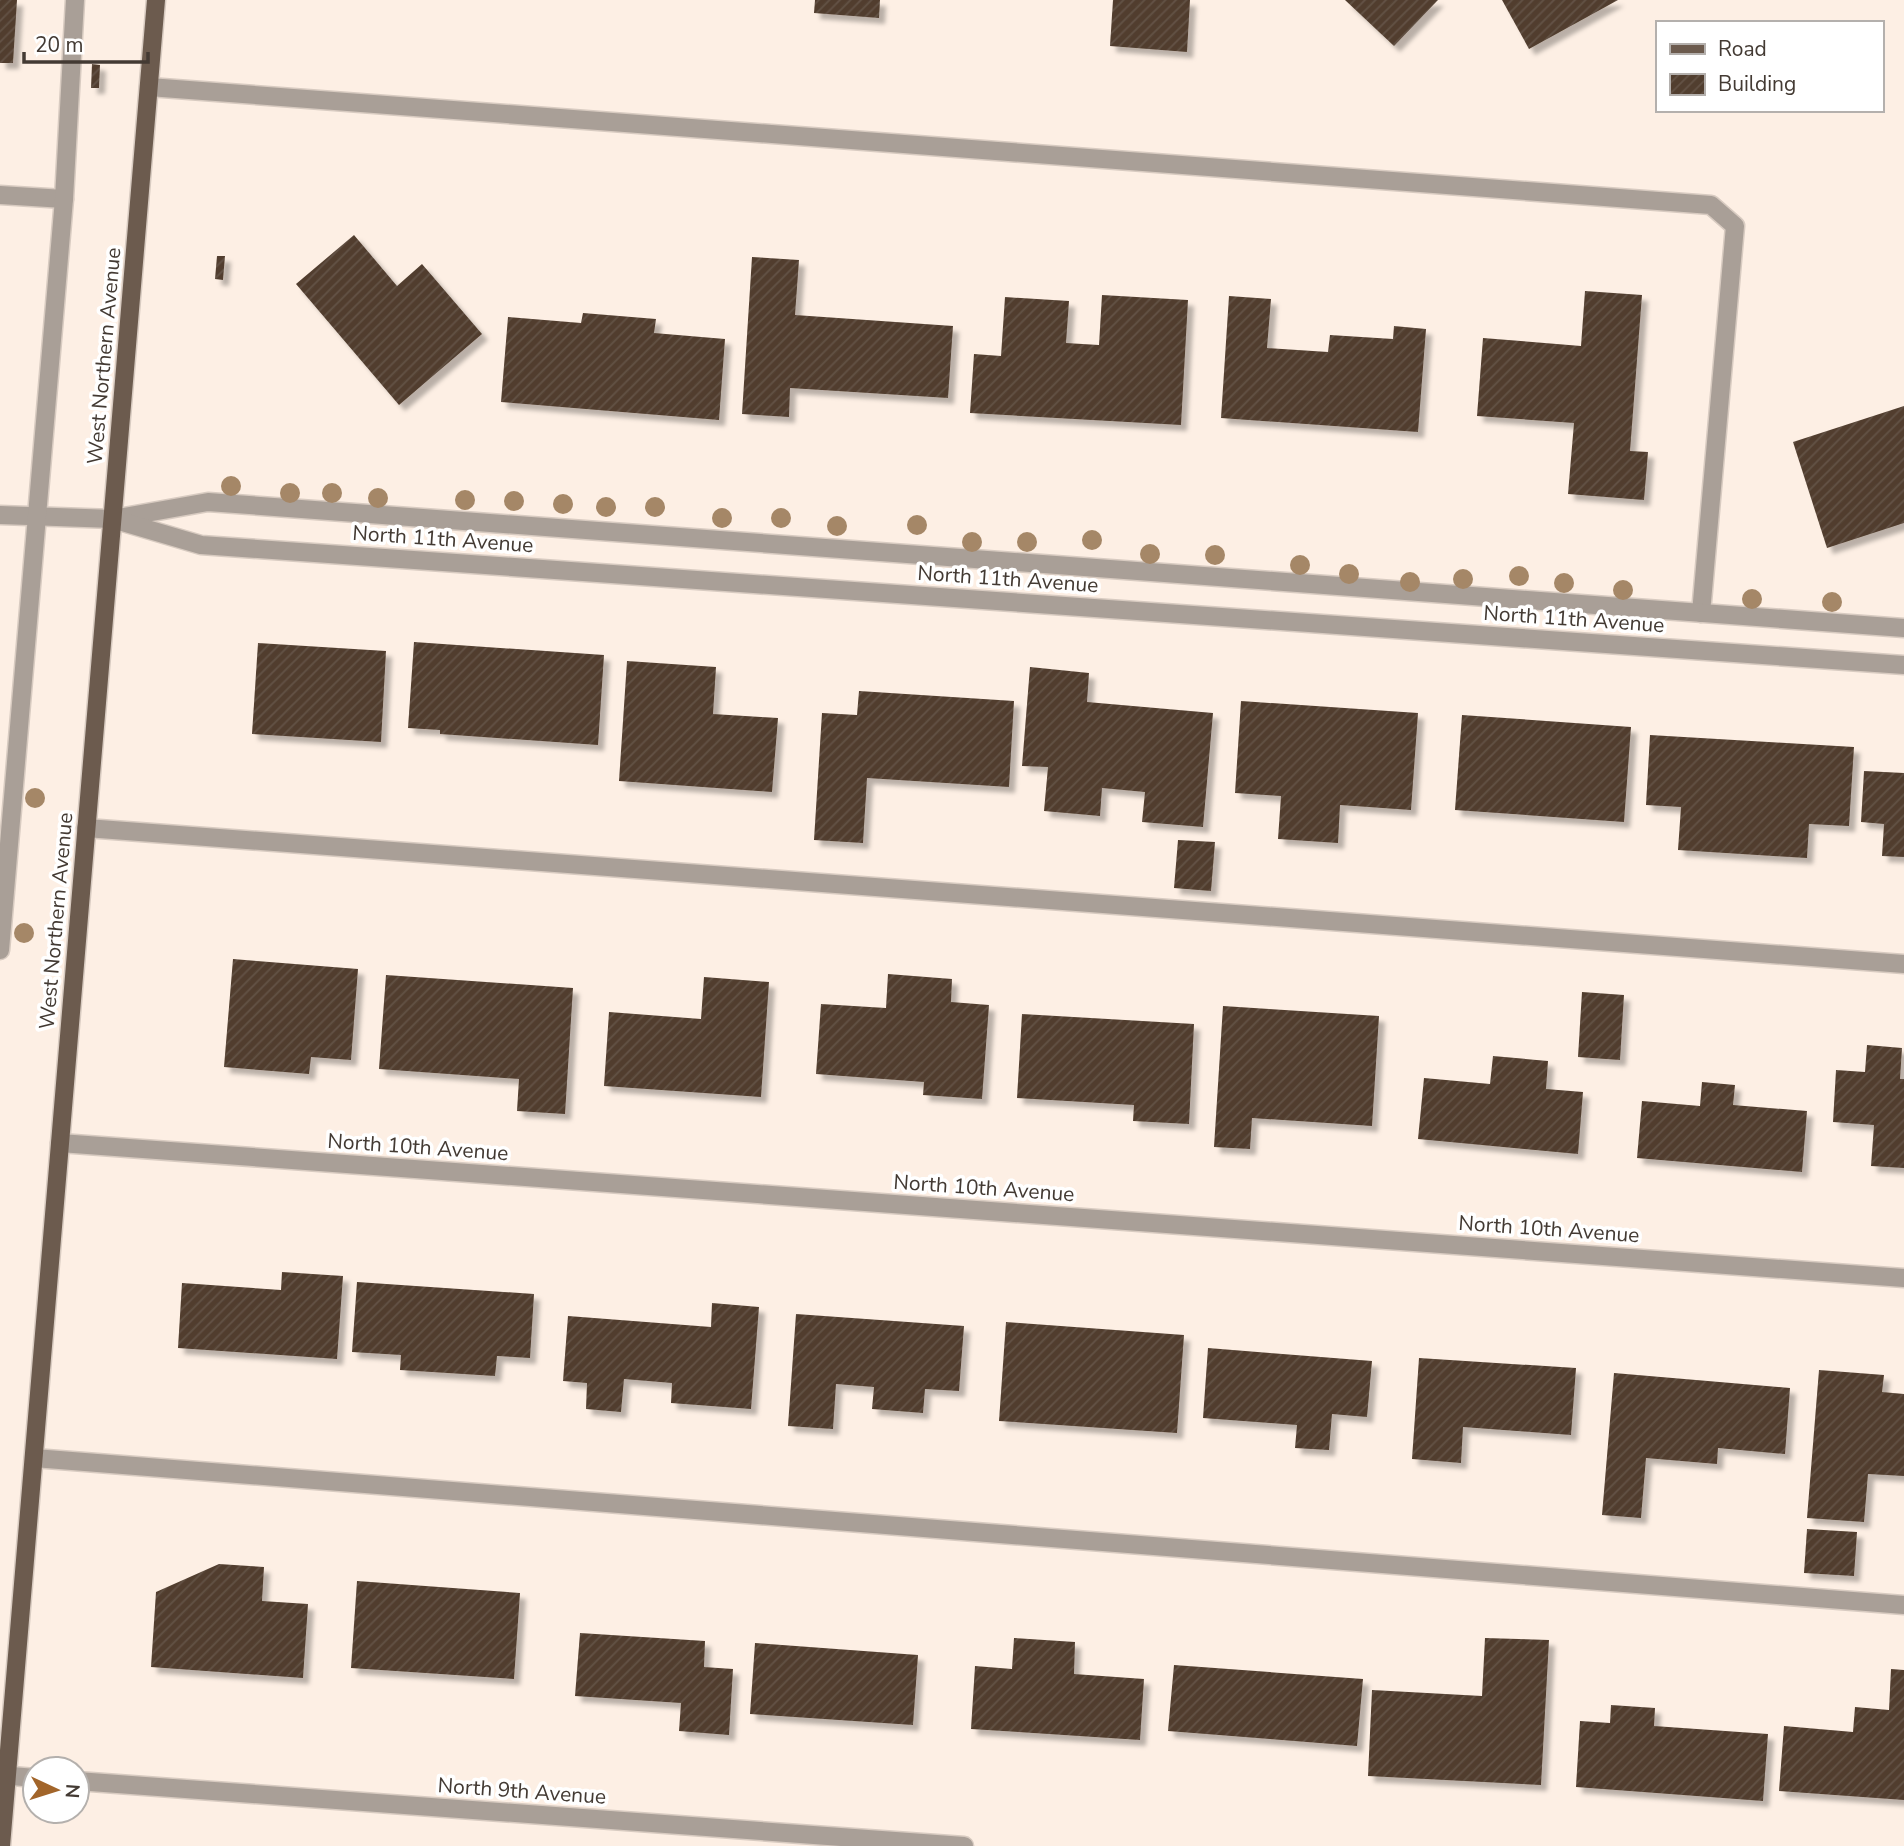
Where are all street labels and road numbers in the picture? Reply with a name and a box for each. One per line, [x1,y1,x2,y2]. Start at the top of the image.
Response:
street label: West Northern Avenue [81,246,127,466]
street label: North 11th Avenue [352,519,534,559]
street label: North 11th Avenue [917,559,1099,599]
street label: North 11th Avenue [1483,599,1665,639]
street label: West Northern Avenue [33,811,79,1031]
street label: North 10th Avenue [327,1127,509,1167]
street label: North 10th Avenue [893,1168,1075,1208]
street label: North 10th Avenue [1458,1209,1640,1249]
street label: North 9th Avenue [437,1771,607,1811]

